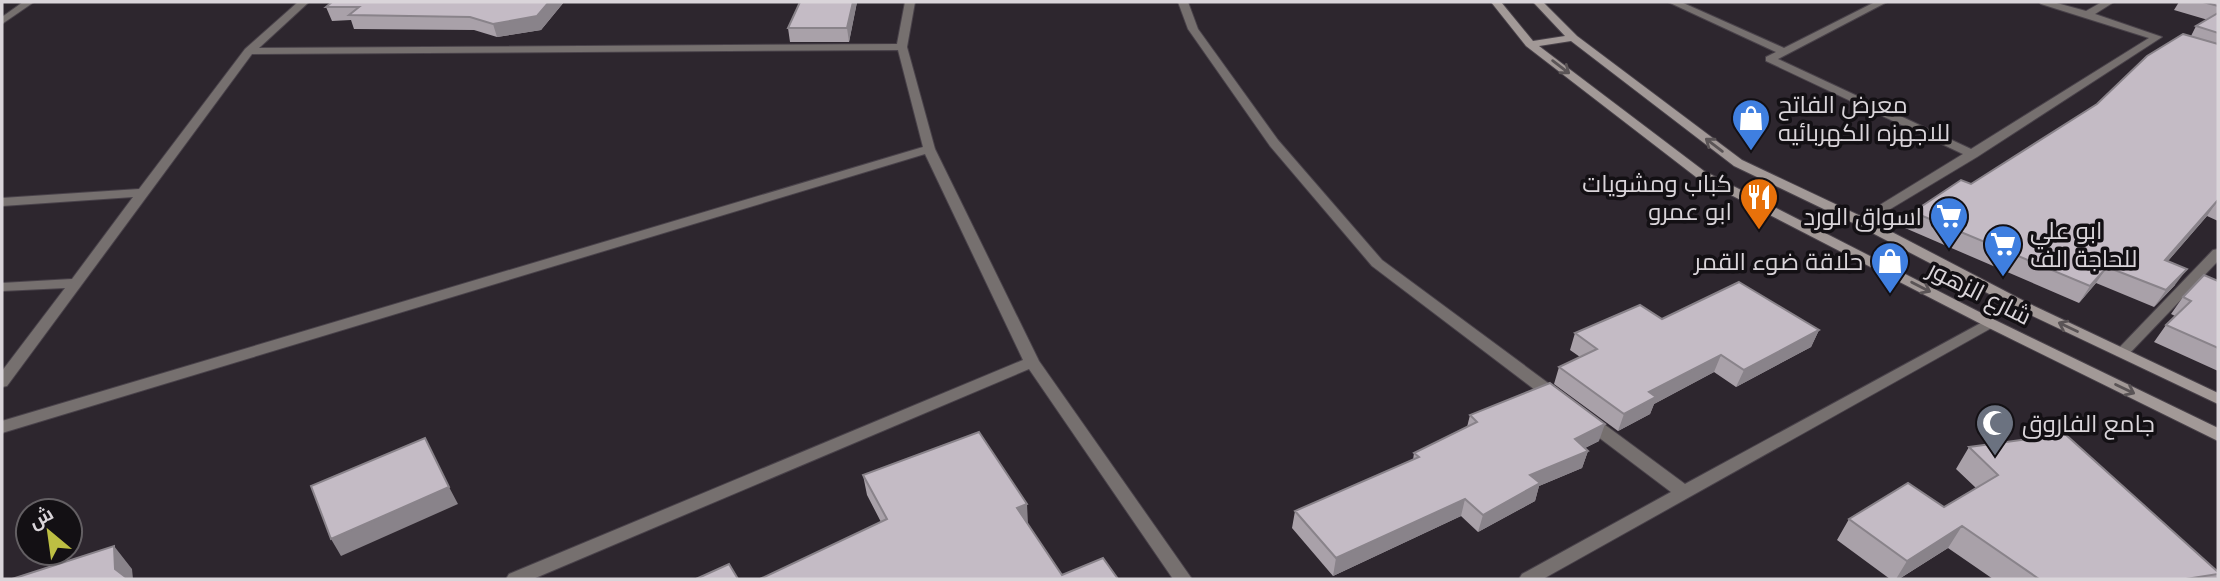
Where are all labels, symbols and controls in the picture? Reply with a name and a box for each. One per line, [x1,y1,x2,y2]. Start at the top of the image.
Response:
one-way arrow [1551,60,1570,75]
place label: معرض الفاتح للاجهزه الكهربائيه [1778,89,1950,147]
shop icon: معرض الفاتح للاجهزه الكهربائيه [1730,97,1772,152]
one-way arrow [1705,137,1724,152]
place label: كباب ومشويات ابو عمرو [1582,168,1732,226]
restaurant icon: كباب ومشويات ابو عمرو [1738,176,1780,231]
supermarket icon: اسواق الورد [1928,195,1970,250]
place label: اسواق الورد [1804,201,1922,232]
place label: ابو علي للحاجة الف [2030,215,2137,273]
supermarket icon: ابو علي للحاجة الف [1982,223,2024,278]
shop icon: حلاقة ضوء القمر [1869,240,1911,295]
place label: حلاقة ضوء القمر [1692,246,1863,276]
street label: شارع الزهور [1920,252,2037,333]
one-way arrow [1910,281,1931,295]
one-way arrow [2058,320,2079,334]
one-way arrow [2114,382,2135,396]
mosque icon: جامع الفاروق [1974,402,2016,457]
place label: جامع الفاروق [2022,408,2155,440]
north arrow [14,497,84,567]
text: ش [24,501,57,534]

